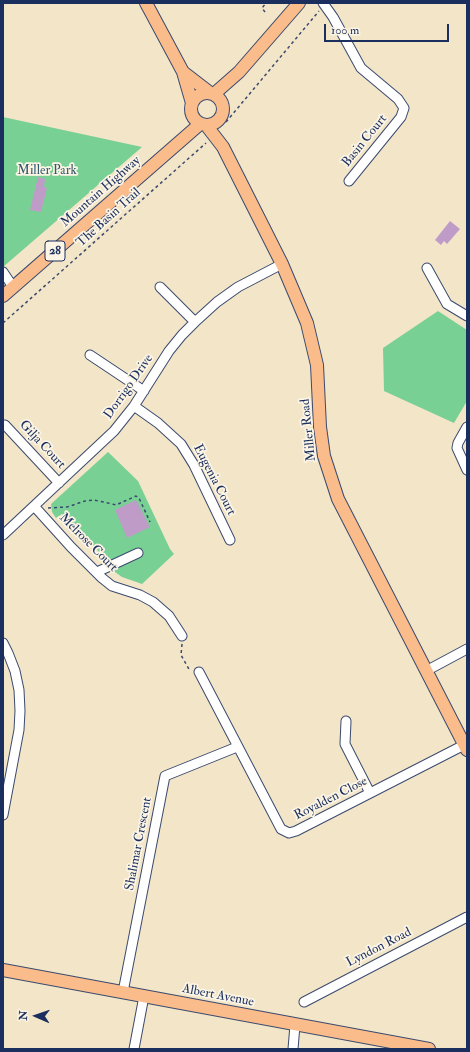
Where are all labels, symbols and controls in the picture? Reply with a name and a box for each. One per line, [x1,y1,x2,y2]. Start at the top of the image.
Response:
scale bar [326,16,451,42]
text: 100 m [331,23,359,38]
street label: Basin Court [339,112,391,170]
street label: Mountain Highway [58,153,144,231]
park label: Miller Park [17,163,77,179]
street label: The Basin Trail [74,185,144,251]
road number: 28 [45,241,65,261]
street label: Dorrigo Drive [101,352,157,422]
street label: Miller Road [298,398,320,462]
street label: Gilja Court [16,418,68,472]
street label: Eugenia Court [189,442,239,518]
street label: Melrose Court [55,510,121,576]
street label: Royalden Close [292,774,370,824]
street label: Shalimar Crescent [122,796,156,892]
street label: Lyndon Road [344,925,414,971]
street label: Albert Avenue [181,981,255,1011]
north arrow [16,996,56,1036]
text: N [17,1010,30,1021]

